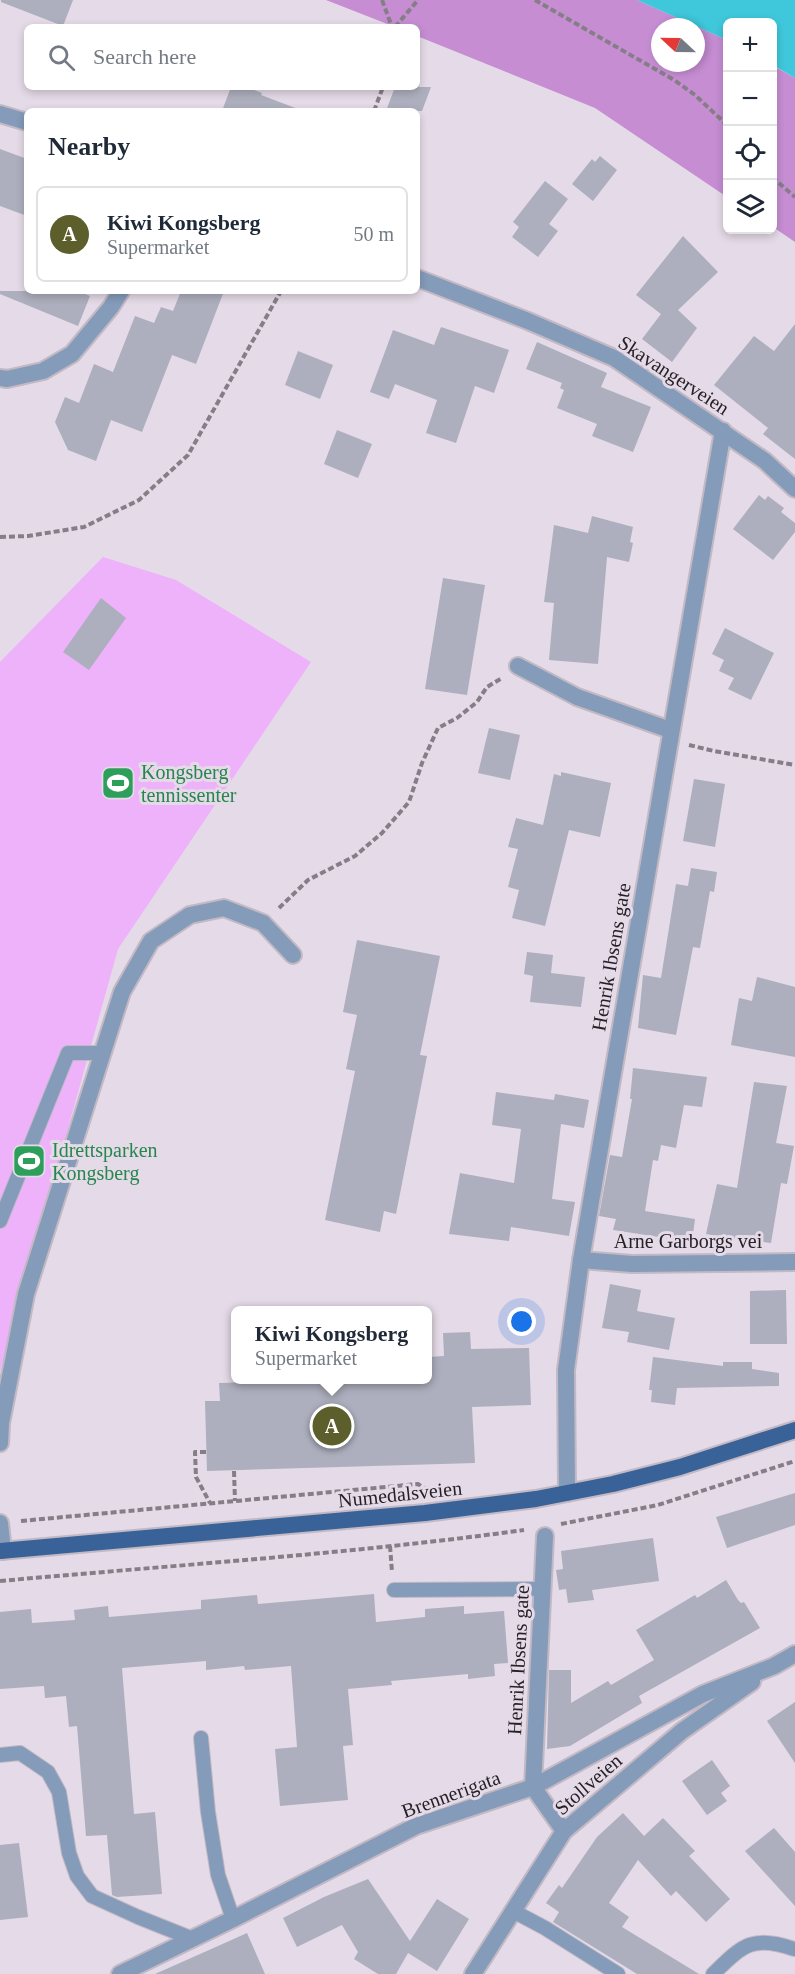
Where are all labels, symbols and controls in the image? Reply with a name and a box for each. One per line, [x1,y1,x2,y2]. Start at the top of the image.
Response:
north arrow [651,18,705,72]
map controls [723,18,777,234]
button: + [723,18,777,72]
search box [24,24,420,90]
icon: search [45,41,78,74]
text: Search here [93,44,196,69]
button: − [723,72,777,126]
button: locate [723,126,777,180]
text: Nearby [48,132,130,161]
button: layers [723,180,777,234]
text: Kiwi Kongsberg [107,210,260,235]
text: A [62,223,77,245]
text: 50 m [353,223,394,245]
text: Supermarket [107,236,209,258]
street label: Skavangerveien [614,331,734,420]
place label: Kongsberg tennissenter [141,761,237,806]
sports icon: Kongsberg tennissenter [100,765,136,801]
street label: Henrik Ibsens gate [587,881,636,1033]
place label: Idrettsparken Kongsberg [52,1139,158,1185]
sports icon: Idrettsparken Kongsberg [11,1143,47,1179]
street label: Arne Garborgs vei [614,1230,763,1253]
popup [231,1306,432,1384]
your location [507,1307,536,1336]
text: Kiwi Kongsberg [255,1321,408,1346]
text: Supermarket [255,1347,357,1369]
pin: A [312,1404,352,1448]
street label: Numedalsveien [337,1477,463,1511]
street label: Henrik Ibsens gate [503,1584,534,1736]
street label: Stollveien [550,1749,626,1819]
street label: Brennerigata [399,1766,504,1823]

